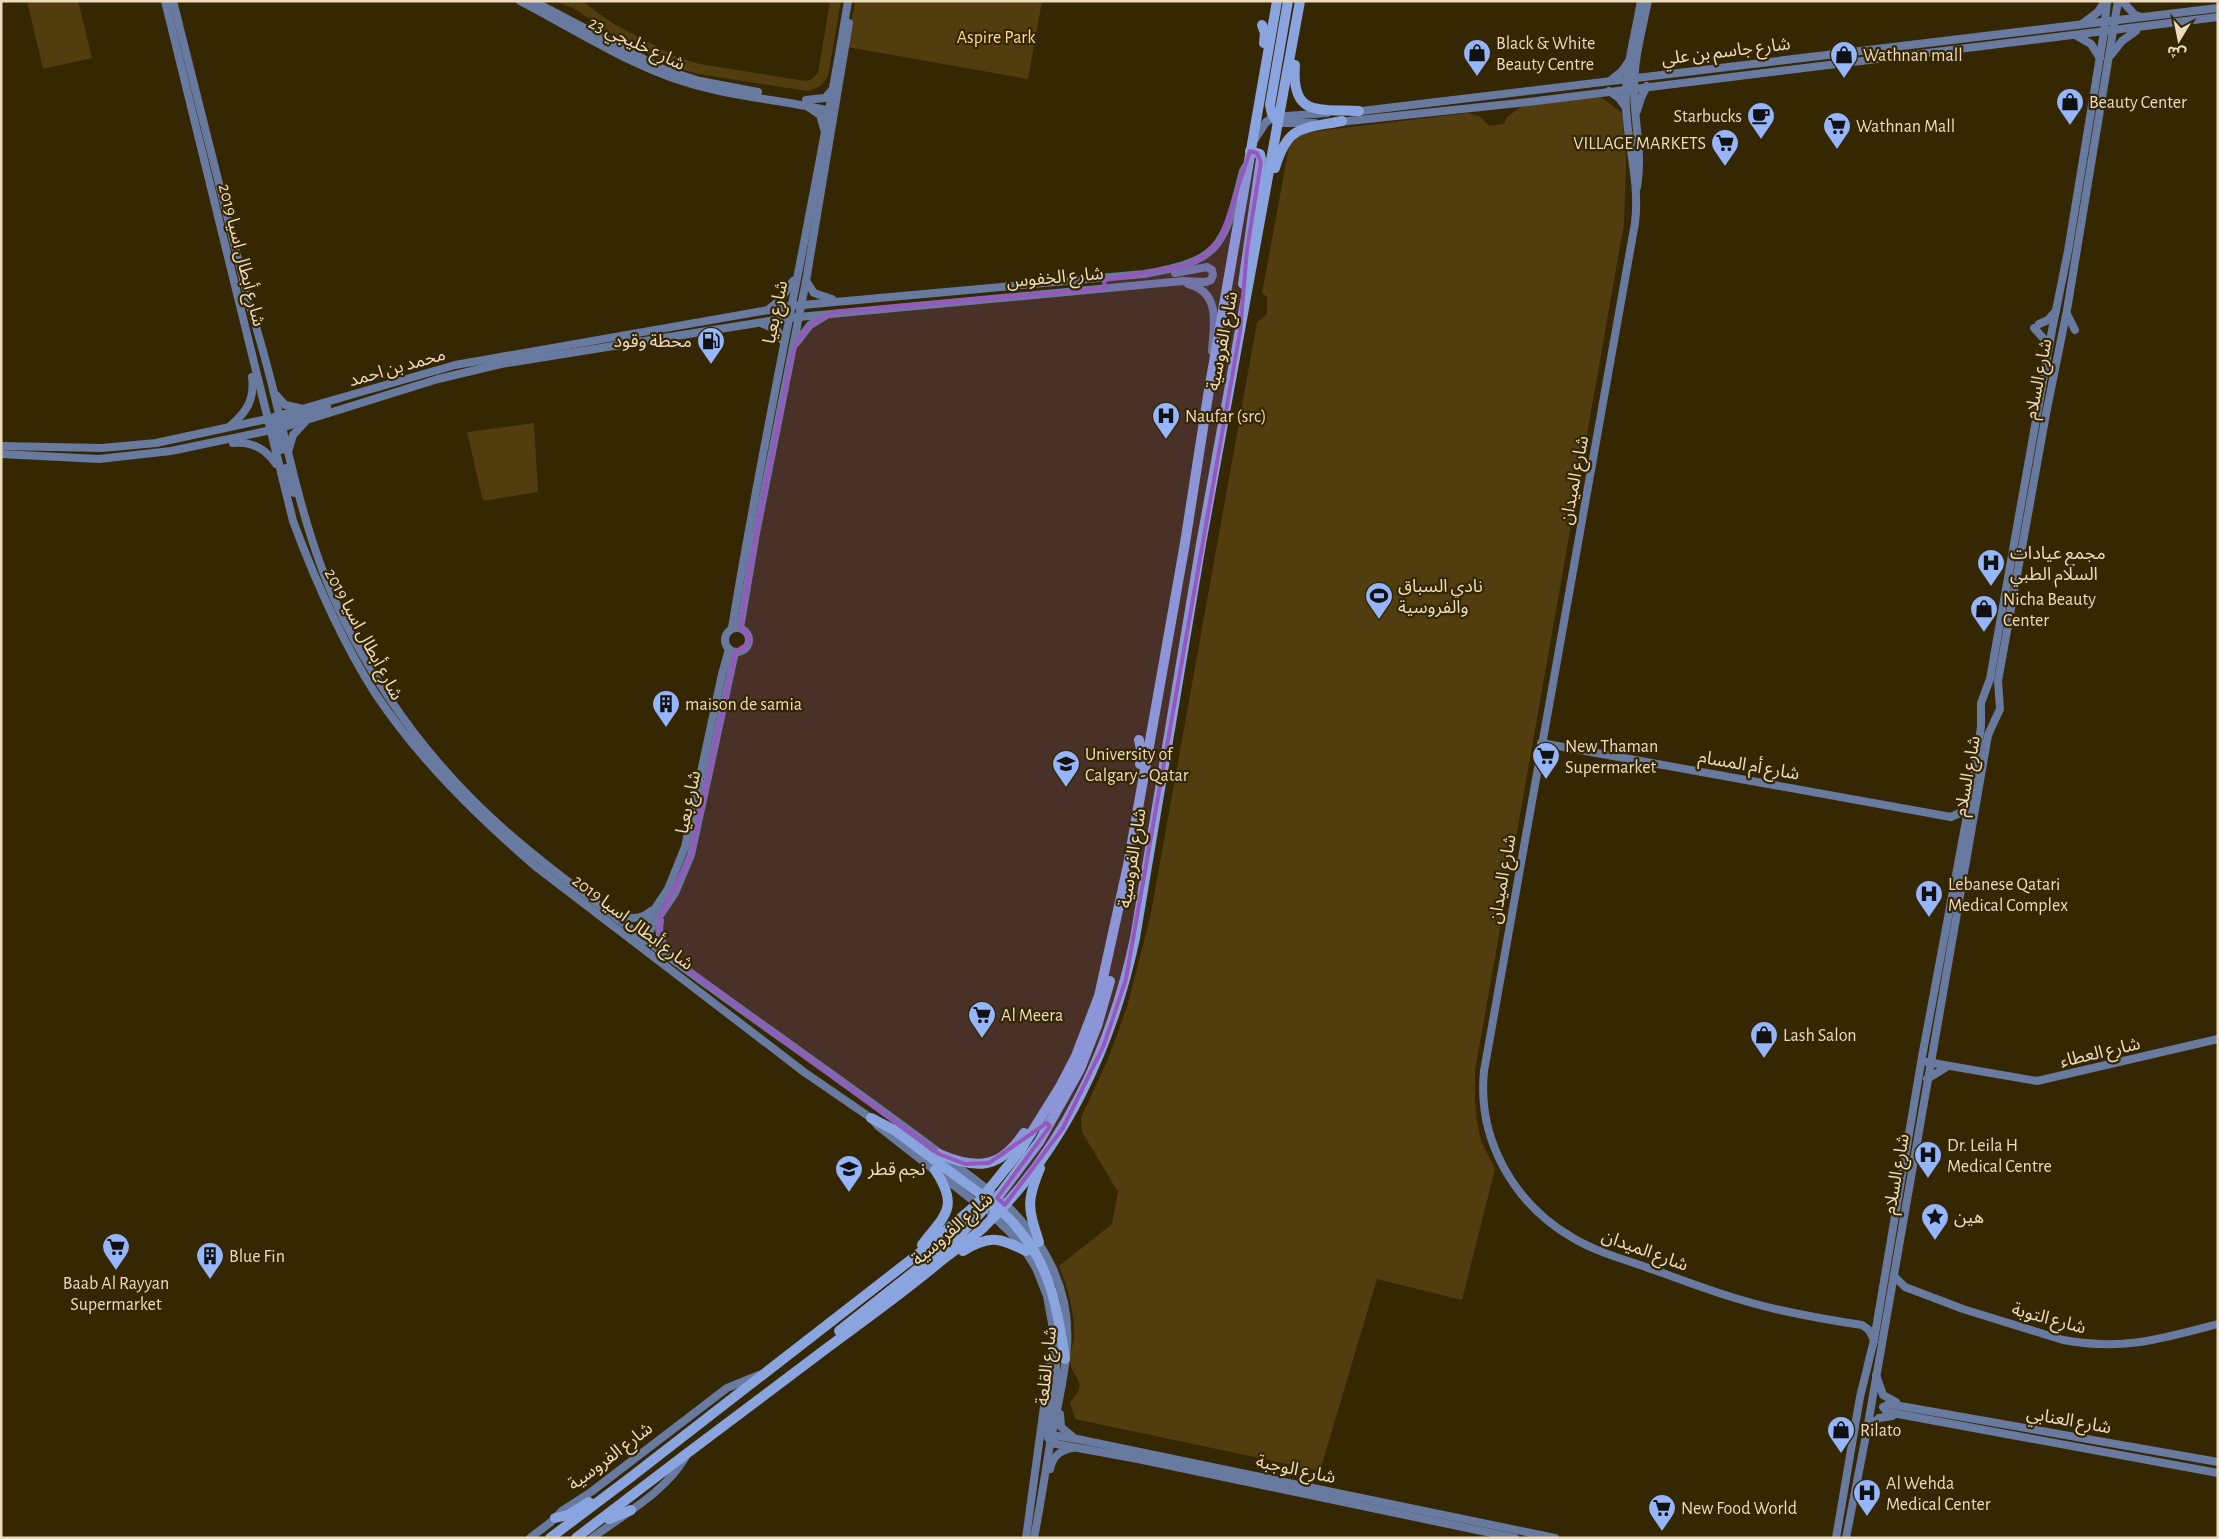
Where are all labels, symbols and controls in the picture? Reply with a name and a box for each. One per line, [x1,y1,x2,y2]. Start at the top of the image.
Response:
street label: شارع خليجي 23 [584,14,688,78]
north arrow [2154,15,2204,65]
park label: Aspire Park [957,29,1036,47]
place label: Black & White Beauty Centre [1496,35,1595,74]
street label: شارع جاسم بن علي [1661,35,1792,73]
shop icon: Black & White Beauty Centre [1462,38,1492,77]
shop icon: Wathnan mall [1829,40,1859,79]
text: ش [2166,43,2188,61]
place label: Wathnan mall [1863,47,1963,65]
shop icon: Beauty Center [2055,87,2085,126]
place label: Beauty Center [2089,94,2187,112]
cafe icon: Starbucks [1746,101,1776,140]
place label: Starbucks [1674,108,1742,126]
supermarket icon: Wathnan Mall [1822,111,1852,150]
place label: Wathnan Mall [1856,118,1955,136]
supermarket icon: VILLAGE MARKETS [1710,128,1740,167]
place label: VILLAGE MARKETS [1573,135,1706,153]
street label: شارع أبطال اسيا 2019 [211,181,271,329]
street label: شارع الخفوس [1006,265,1105,295]
street label: شارع بعيا [760,279,795,346]
street label: شارع الفروسية [1205,290,1245,393]
fuel station icon: محطة وقود [696,326,726,365]
place label: محطة وقود [613,333,692,352]
street label: شارع السلام [2022,337,2060,422]
street label: محمد بن احمد [347,346,448,391]
hospital icon: Naufar (src) [1151,401,1181,440]
place label: Naufar (src) [1185,408,1267,426]
street label: شارع الميدان [1558,434,1596,527]
place label: مجمع عيادات السلام الطبي [2010,545,2106,588]
hospital icon: مجمع عيادات السلام الطبي [1976,548,2006,587]
street label: شارع أبطال اسيا 2019 [317,564,408,705]
place label: نادي السباق والفروسية [1398,578,1483,618]
sports icon: نادي السباق والفروسية [1364,581,1394,620]
place label: Nicha Beauty Center [2003,591,2096,630]
shop icon: Nicha Beauty Center [1969,594,1999,633]
building icon: maison de samia [651,689,681,728]
place label: maison de samia [685,696,802,714]
street label: شارع السلام [1952,734,1988,819]
place label: New Thaman Supermarket [1565,738,1658,777]
supermarket icon: New Thaman Supermarket [1531,741,1561,780]
street label: شارع أم المسام [1696,745,1801,788]
place label: University of Calgary - Qatar [1085,746,1189,785]
school or university icon: University of Calgary - Qatar [1051,749,1081,788]
street label: شارع بعيا [673,769,708,836]
street label: شارع الفروسية [1116,807,1154,910]
street label: شارع الميدان [1486,833,1524,926]
street label: شارع أبطال اسيا 2019 [566,869,698,977]
place label: Lebanese Qatari Medical Complex [1948,876,2068,915]
hospital icon: Lebanese Qatari Medical Complex [1914,879,1944,918]
supermarket icon: Al Meera [967,1000,997,1039]
place label: Al Meera [1001,1007,1063,1025]
shop icon: Lash Salon [1749,1020,1779,1059]
place label: Lash Salon [1783,1027,1857,1045]
street label: شارع العطاء [2058,1035,2143,1075]
street label: شارع السلام [1881,1132,1917,1217]
place label: Dr. Leila H Medical Centre [1947,1137,2052,1176]
hospital icon: Dr. Leila H Medical Centre [1913,1140,1943,1179]
school or university icon: نجم قطر [834,1154,864,1193]
place label: نجم قطر [867,1161,925,1182]
street label: شارع الفروسية [909,1190,999,1273]
place icon: هين [1920,1202,1950,1241]
place label: هين [1954,1209,1984,1228]
street label: شارع الميدان [1598,1227,1690,1279]
supermarket icon: Baab Al Rayyan Supermarket [101,1232,131,1271]
building icon: Blue Fin [195,1241,225,1280]
place label: Blue Fin [229,1248,285,1266]
place label: Baab Al Rayyan Supermarket [63,1275,169,1314]
street label: شارع التوبة [2009,1300,2088,1341]
street label: شارع القلعة [1034,1326,1064,1407]
street label: شارع العنابي [2024,1405,2113,1441]
shop icon: Rilato [1826,1415,1856,1454]
street label: شارع الفروسية [565,1419,659,1497]
place label: Rilato [1860,1422,1902,1440]
street label: شارع الوجبة [1253,1453,1337,1491]
place label: Al Wehda Medical Center [1886,1475,1991,1514]
hospital icon: Al Wehda Medical Center [1852,1478,1882,1517]
supermarket icon: New Food World [1647,1493,1677,1532]
place label: New Food World [1681,1500,1797,1518]

